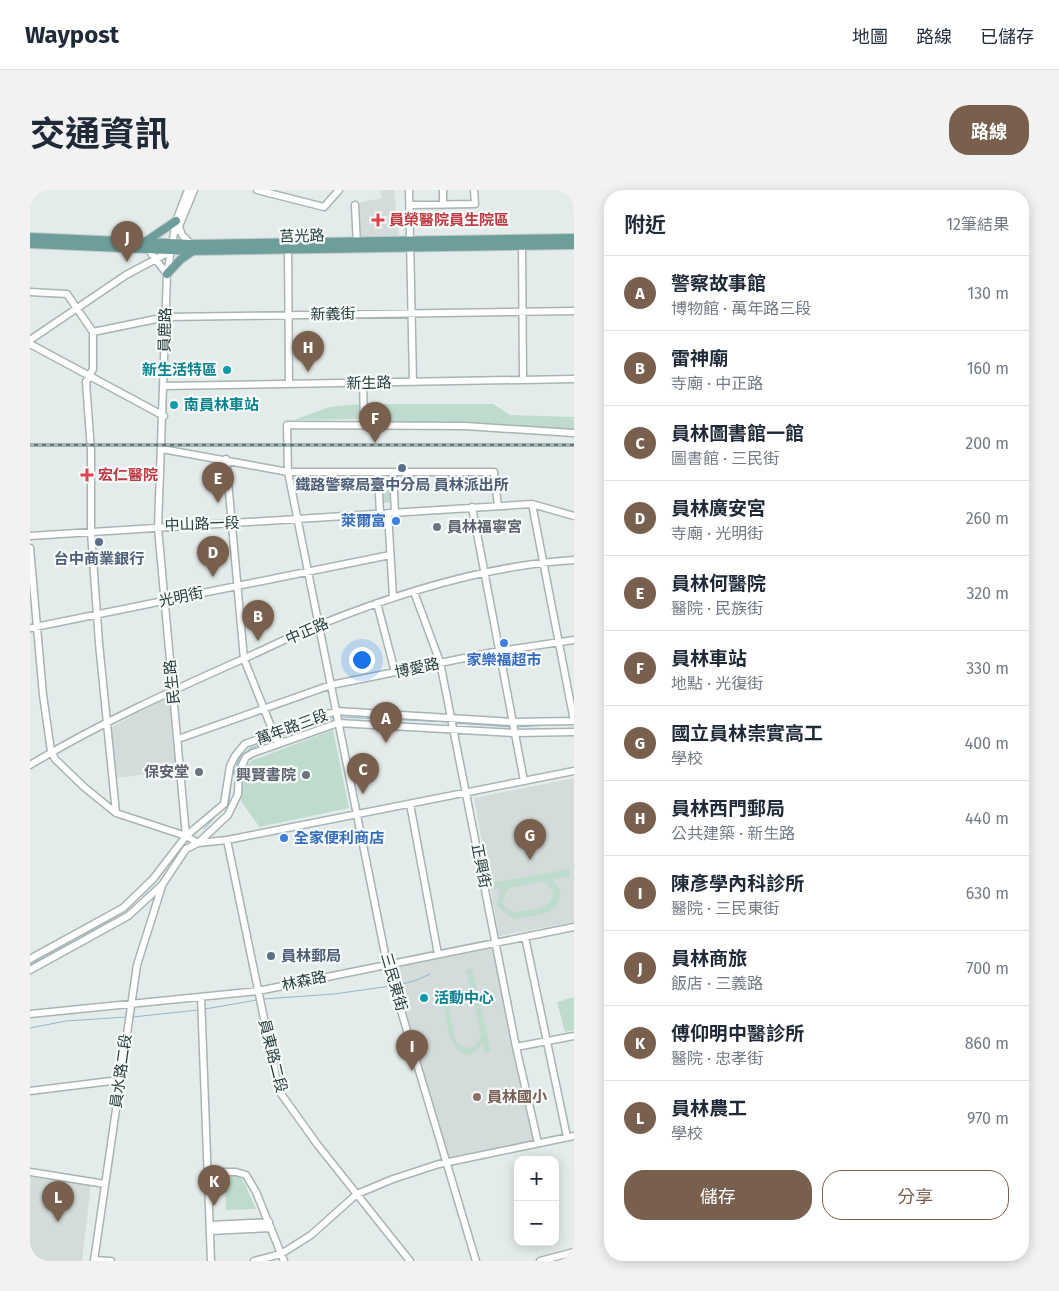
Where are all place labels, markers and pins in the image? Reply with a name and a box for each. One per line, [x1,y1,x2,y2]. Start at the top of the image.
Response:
place label: 員榮醫院員生院區 [389,211,509,229]
marker: 員榮醫院員生院區 [371,213,385,227]
pin: J [111,221,143,262]
pin: H [292,331,324,372]
place label: 新生活特區 [142,361,217,379]
marker: 新生活特區 [221,364,233,376]
place label: 南員林車站 [184,396,259,414]
marker: 南員林車站 [168,399,180,411]
pin: F [359,402,391,443]
pin: E [202,462,234,503]
marker: 鐵路警察局臺中分局 員林派出所 [396,462,408,474]
place label: 宏仁醫院 [98,466,158,484]
marker: 宏仁醫院 [80,468,94,482]
place label: 鐵路警察局臺中分局 員林派出所 [295,476,509,494]
place label: 萊爾富 [341,512,386,530]
marker: 萊爾富 [390,515,402,527]
place label: 員林福寧宮 [447,518,522,536]
marker: 員林福寧宮 [431,521,443,533]
marker: 台中商業銀行 [93,536,105,548]
pin: D [197,536,229,577]
place label: 台中商業銀行 [54,550,144,568]
pin: B [242,600,274,641]
marker: 家樂福超市 [498,637,510,649]
place label: 家樂福超市 [466,651,542,669]
pin: A [370,702,402,743]
pin: C [347,753,379,794]
place label: 保安堂 [144,763,189,781]
marker: 保安堂 [193,766,205,778]
place label: 興賢書院 [236,766,296,784]
marker: 興賢書院 [300,769,312,781]
pin: G [514,819,546,860]
place label: 全家便利商店 [294,829,384,847]
marker: 全家便利商店 [278,832,290,844]
place label: 員林郵局 [281,947,341,965]
marker: 員林郵局 [265,950,277,962]
place label: 活動中心 [434,989,494,1007]
marker: 活動中心 [418,992,430,1004]
pin: I [396,1030,428,1071]
place label: 員林國小 [487,1088,548,1106]
marker: 員林國小 [471,1091,483,1103]
pin: K [198,1165,230,1206]
pin: L [42,1181,74,1222]

